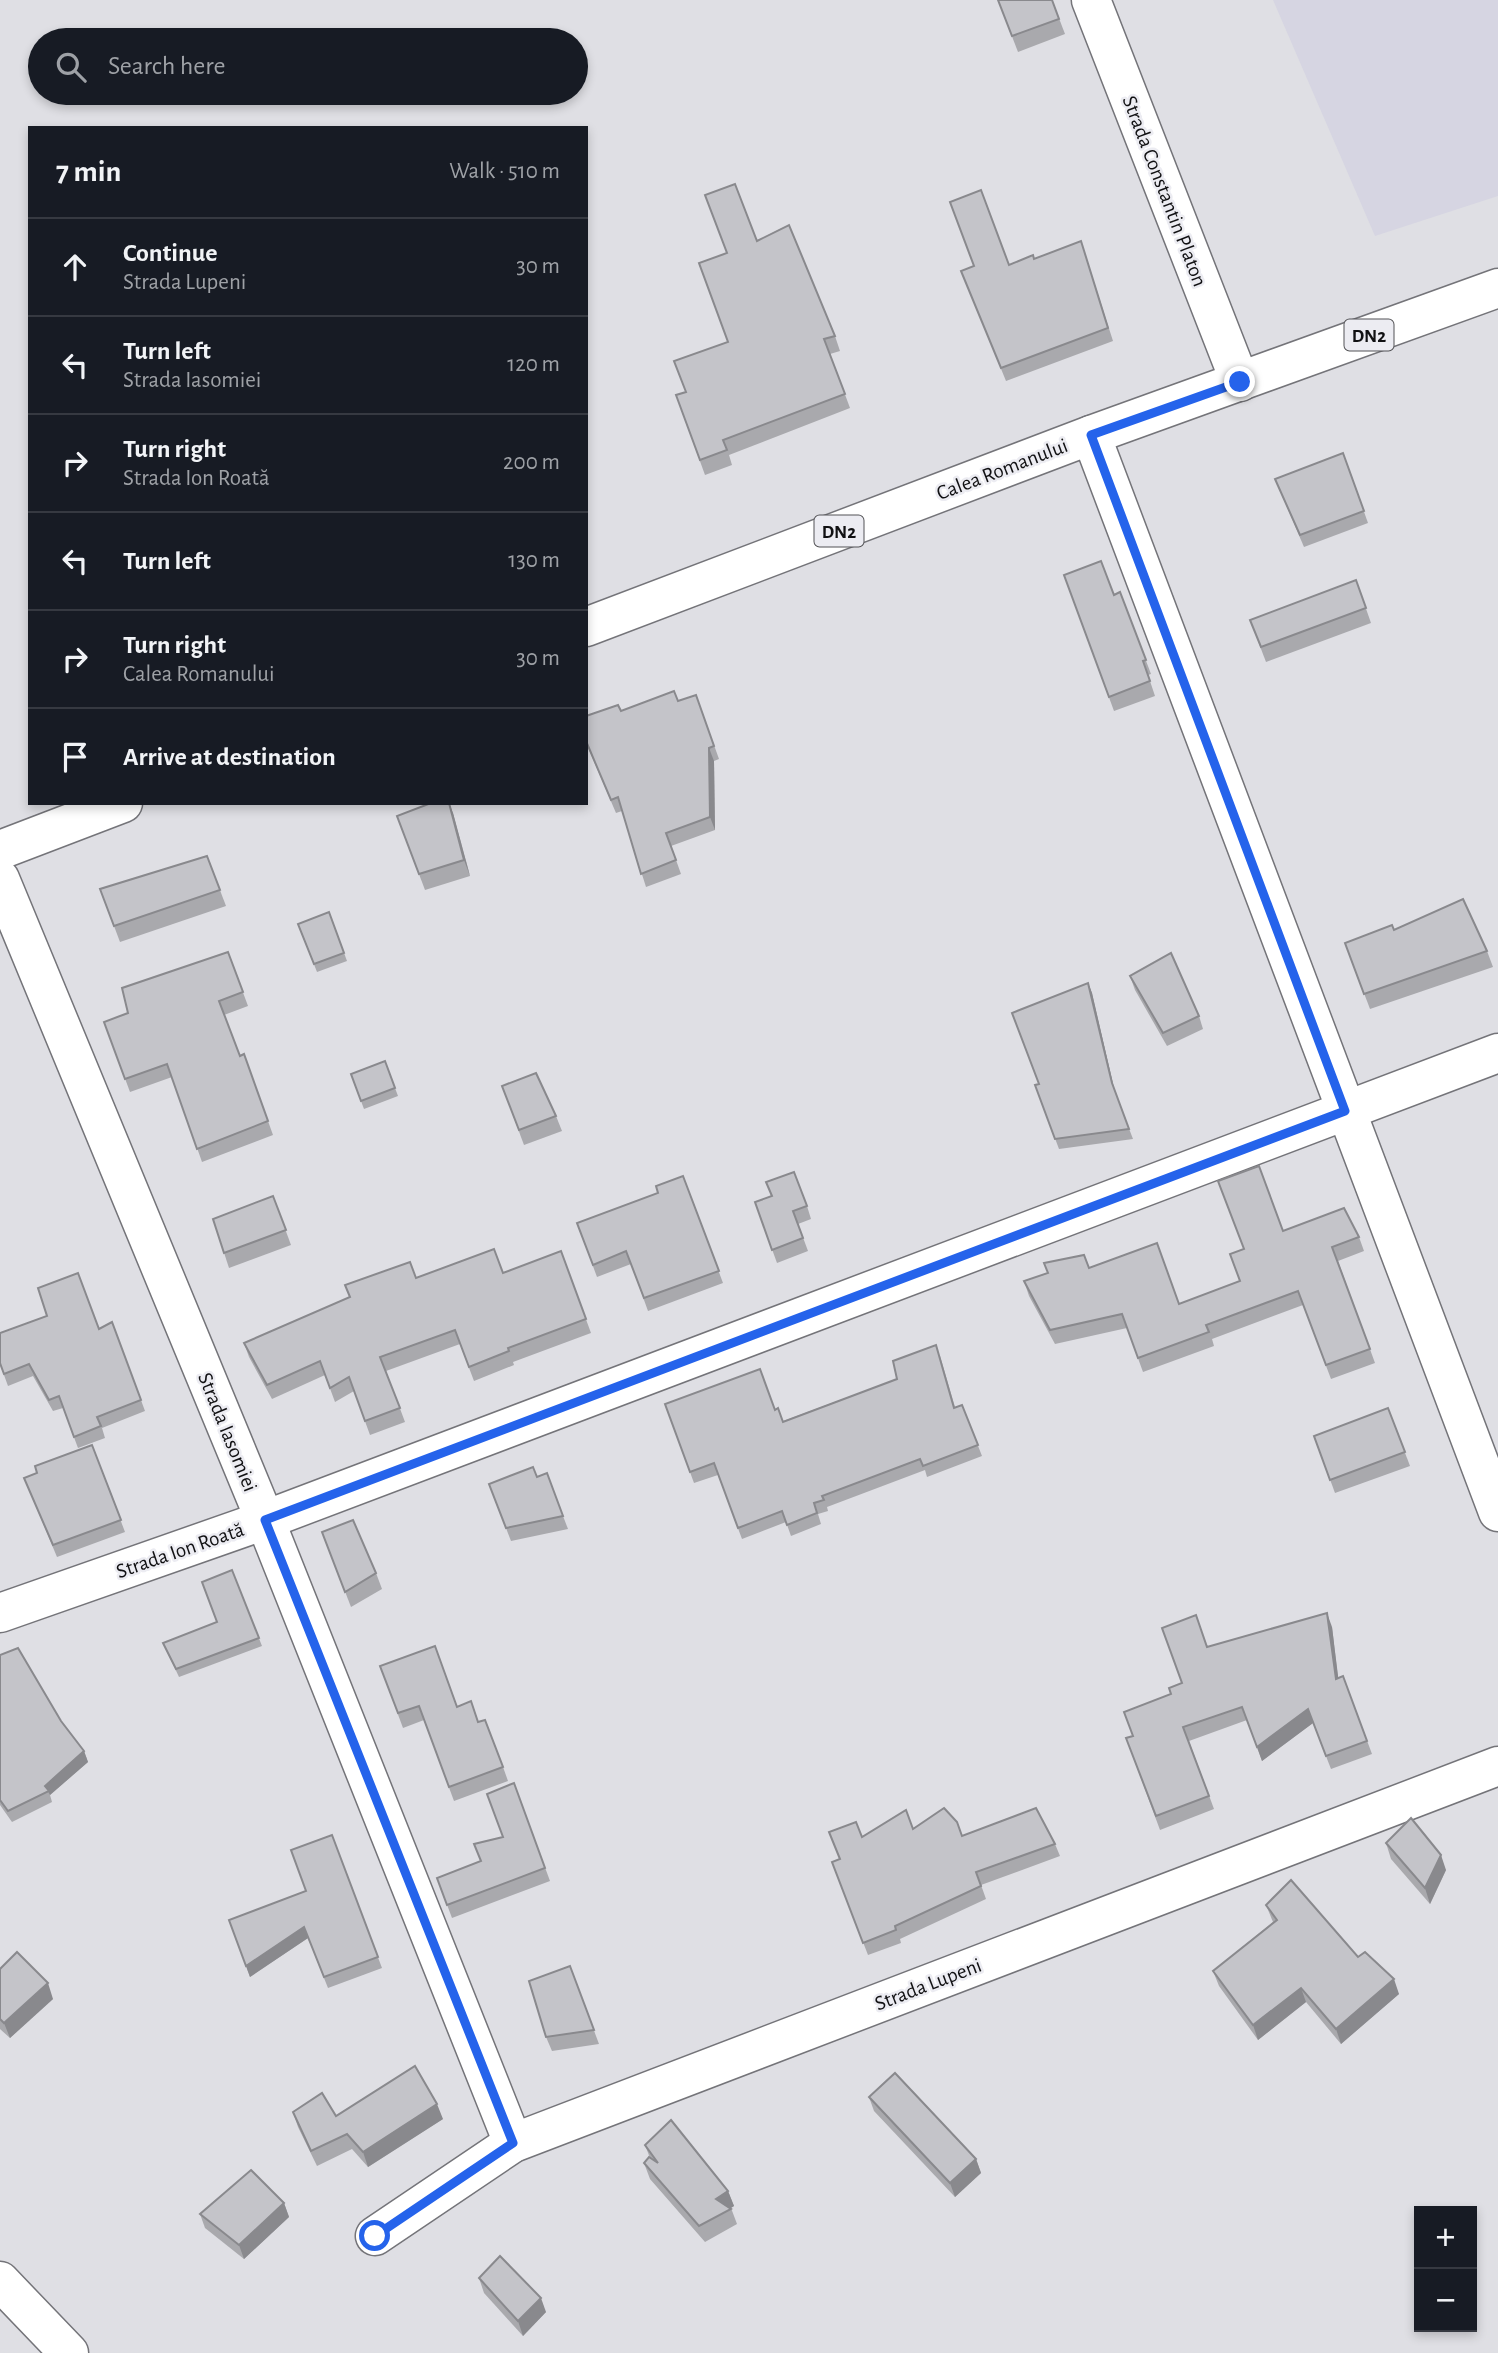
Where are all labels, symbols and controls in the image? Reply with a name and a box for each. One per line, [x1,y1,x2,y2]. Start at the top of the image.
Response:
search box [28,28,588,105]
icon: search [52,48,90,86]
text: Search here [108,53,226,79]
street label: Strada Constantin Platon [1118,93,1211,289]
text: 7 min [56,157,121,187]
text: Walk · 510 m [449,160,560,183]
text: Continue [123,240,218,266]
icon: ahead [56,248,94,286]
text: 30 m [516,255,560,278]
text: Strada Lupeni [123,271,246,294]
road number: DN2 [1344,320,1394,350]
text: Turn left [123,338,211,364]
icon: left [56,346,94,384]
text: 120 m [507,353,560,376]
route end [1224,366,1255,397]
text: Strada Iasomiei [123,369,261,392]
street label: Calea Romanului [934,435,1071,504]
text: Turn right [123,436,226,462]
icon: right [56,444,94,482]
text: 200 m [503,451,560,474]
text: Strada Ion Roată [123,467,270,490]
road number: DN2 [814,516,864,546]
icon: left [56,542,94,580]
text: Turn left [123,548,211,574]
text: 130 m [508,549,560,572]
text: Turn right [123,632,226,658]
icon: right [56,640,94,678]
text: 30 m [516,647,560,670]
text: Calea Romanului [123,663,275,686]
icon: arrive [56,738,94,776]
text: Arrive at destination [123,744,336,770]
street label: Strada Iasomiei [194,1370,261,1495]
street label: Strada Ion Roată [113,1519,247,1582]
street label: Strada Lupeni [872,1954,985,2014]
map controls [1414,2206,1477,2332]
button: + [1414,2206,1477,2269]
route start [359,2220,390,2251]
button: − [1414,2269,1477,2332]

